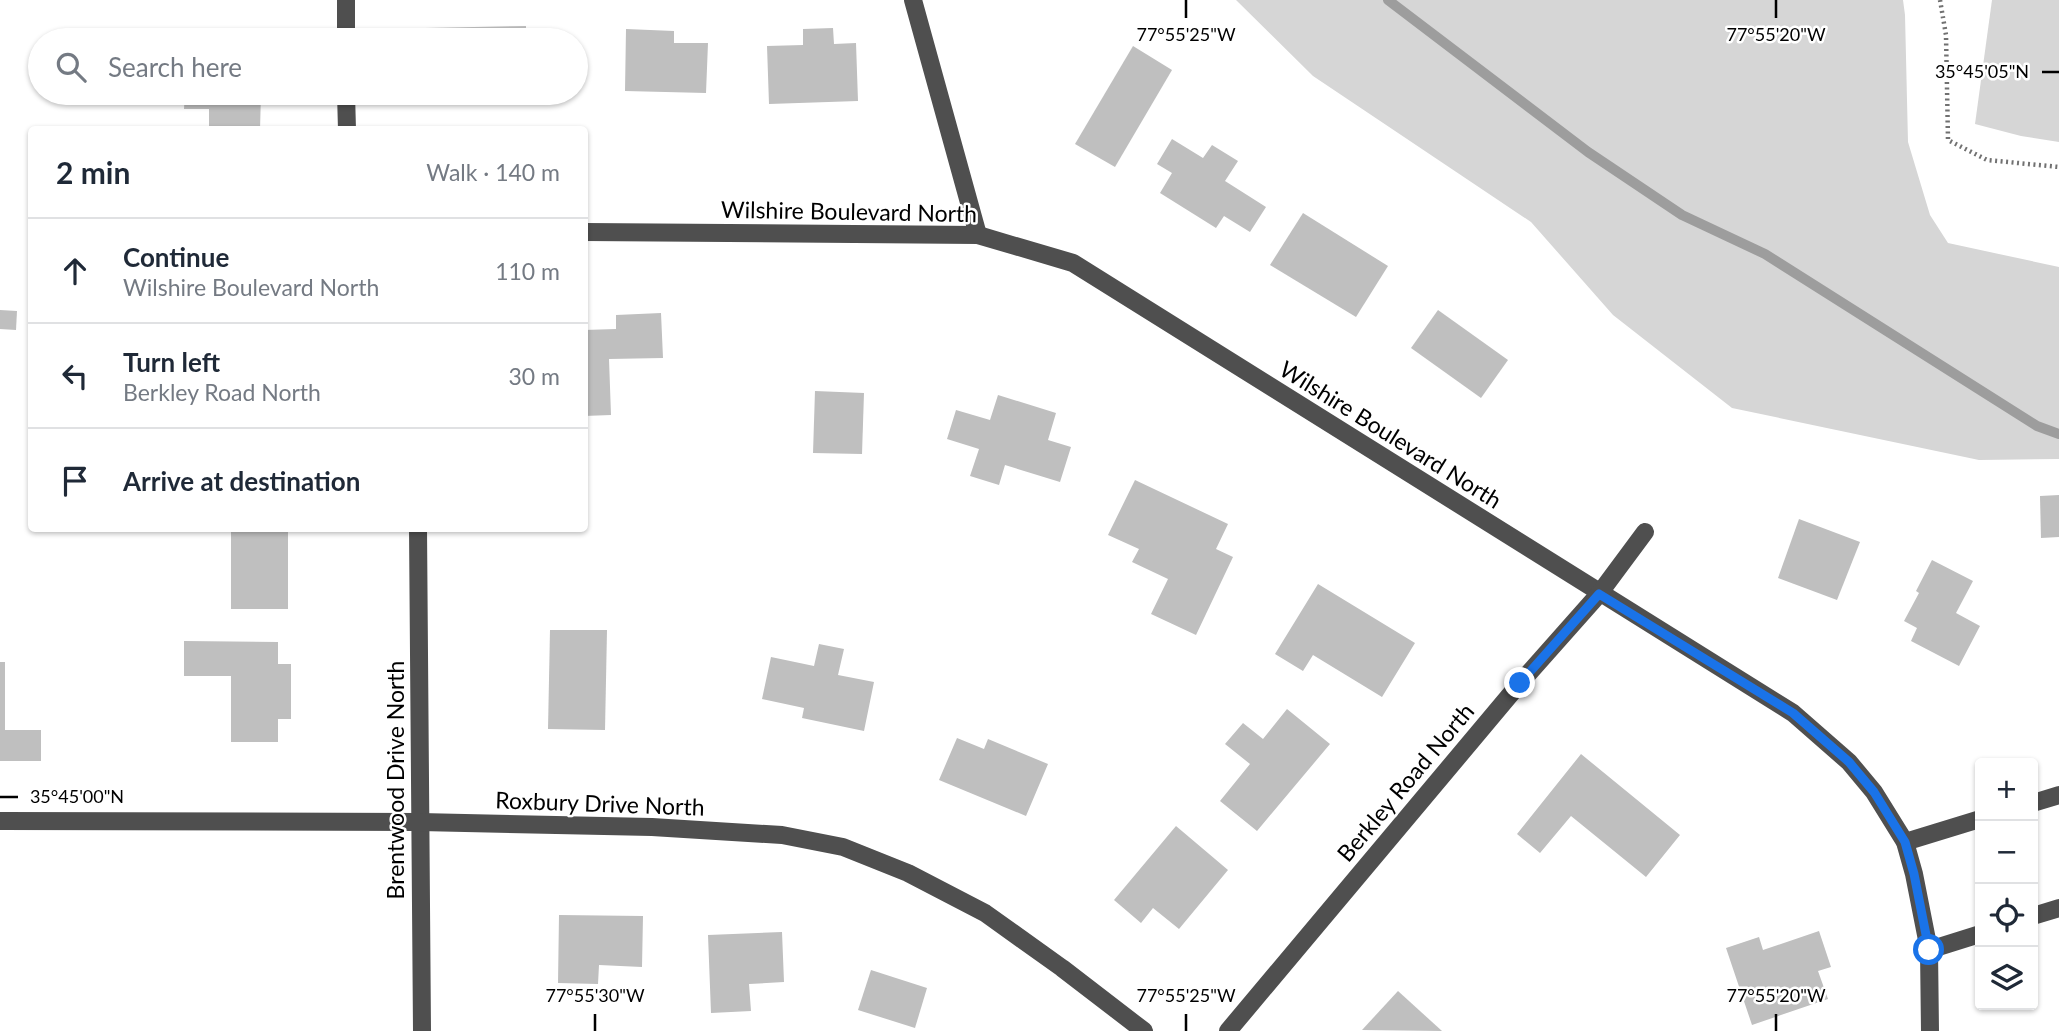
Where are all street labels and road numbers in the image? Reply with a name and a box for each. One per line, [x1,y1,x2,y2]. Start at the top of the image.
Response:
street label: Wilshire Boulevard North [721,195,977,227]
street label: Wilshire Boulevard North [1275,354,1507,514]
street label: Brentwood Drive North [381,661,409,899]
street label: Berkley Road North [1331,697,1479,867]
street label: Roxbury Drive North [495,785,705,821]

